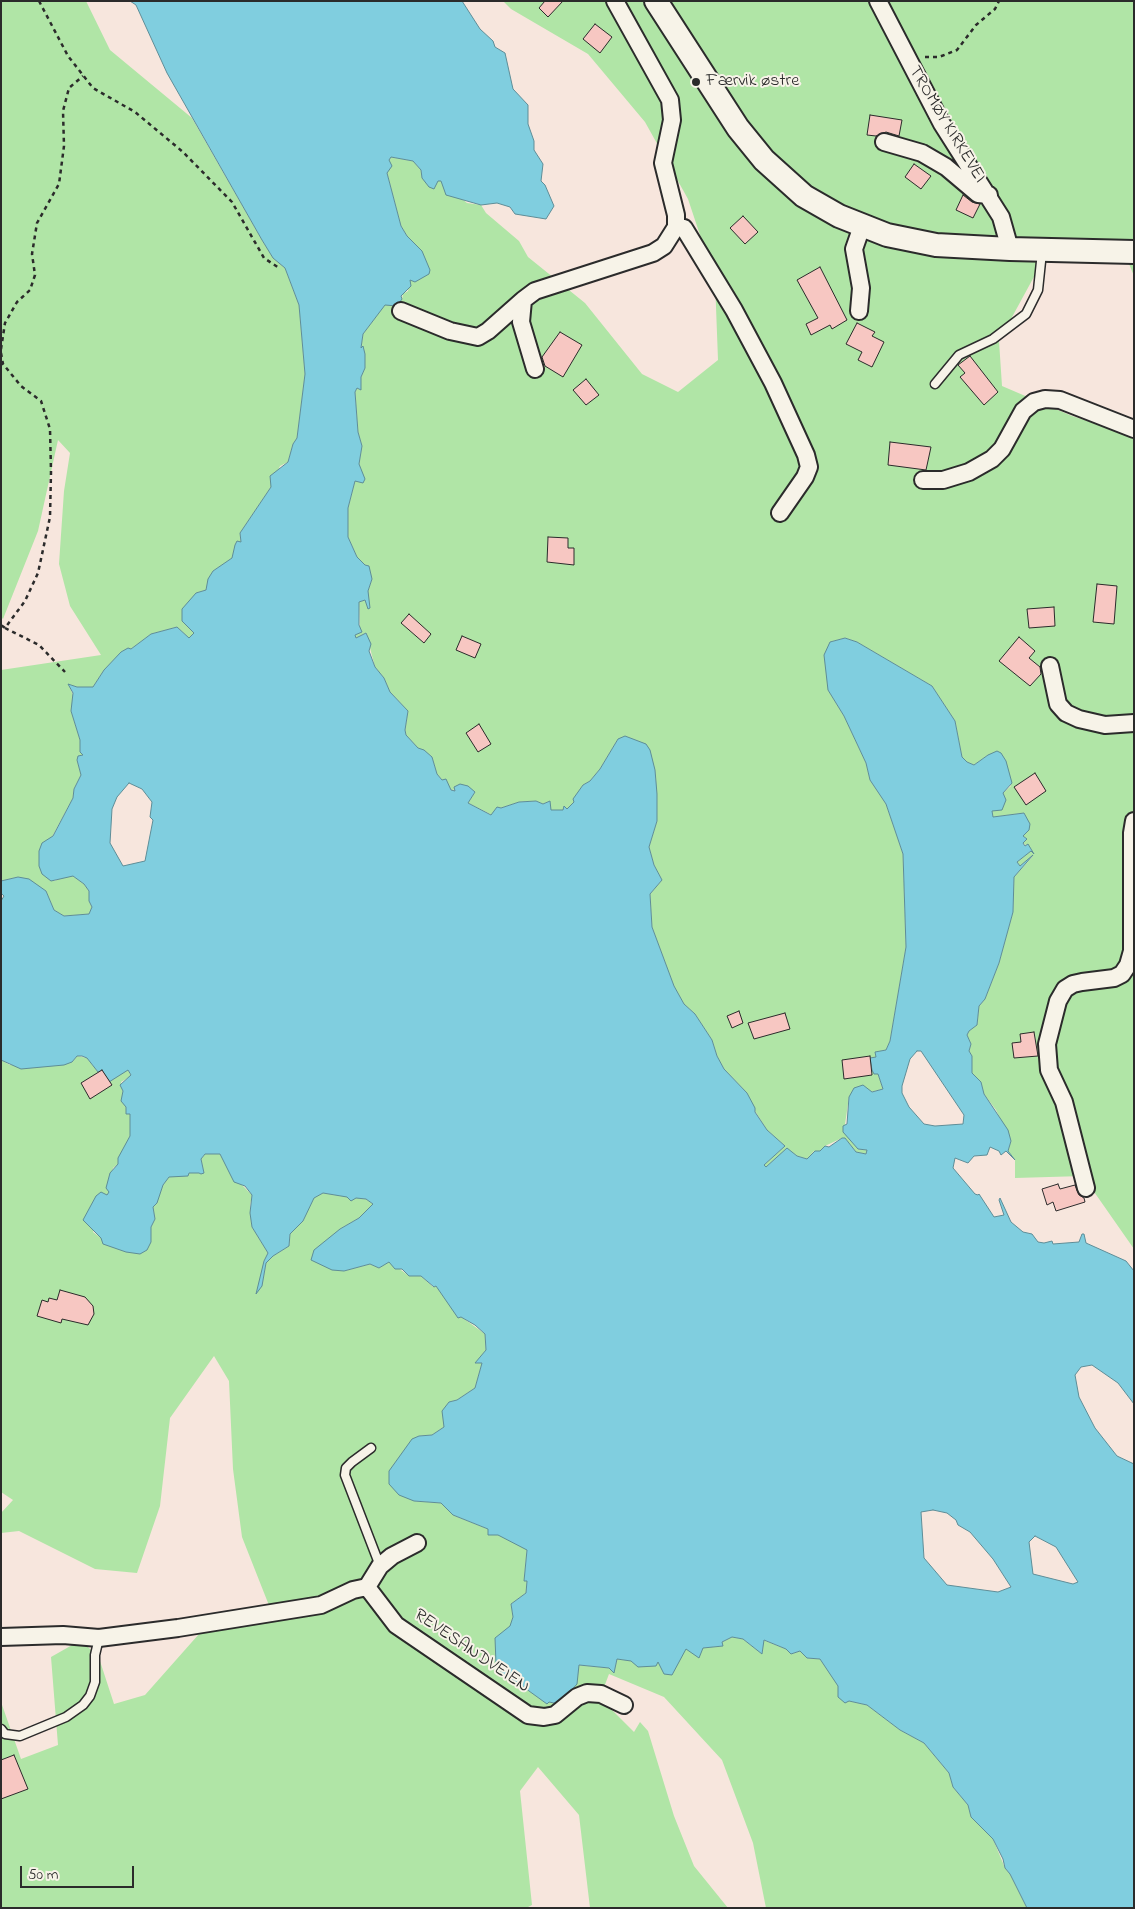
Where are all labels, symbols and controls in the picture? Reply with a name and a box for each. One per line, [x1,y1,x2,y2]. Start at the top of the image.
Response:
street label: TROMØY KIRKEVEI [903,63,989,187]
place label: Færvik østre [706,71,799,93]
marker: Færvik østre [690,76,702,88]
street label: REVESANDVEIEN [409,1605,533,1699]
scale bar [22,1856,136,1888]
text: 50 m [28,1864,58,1886]

